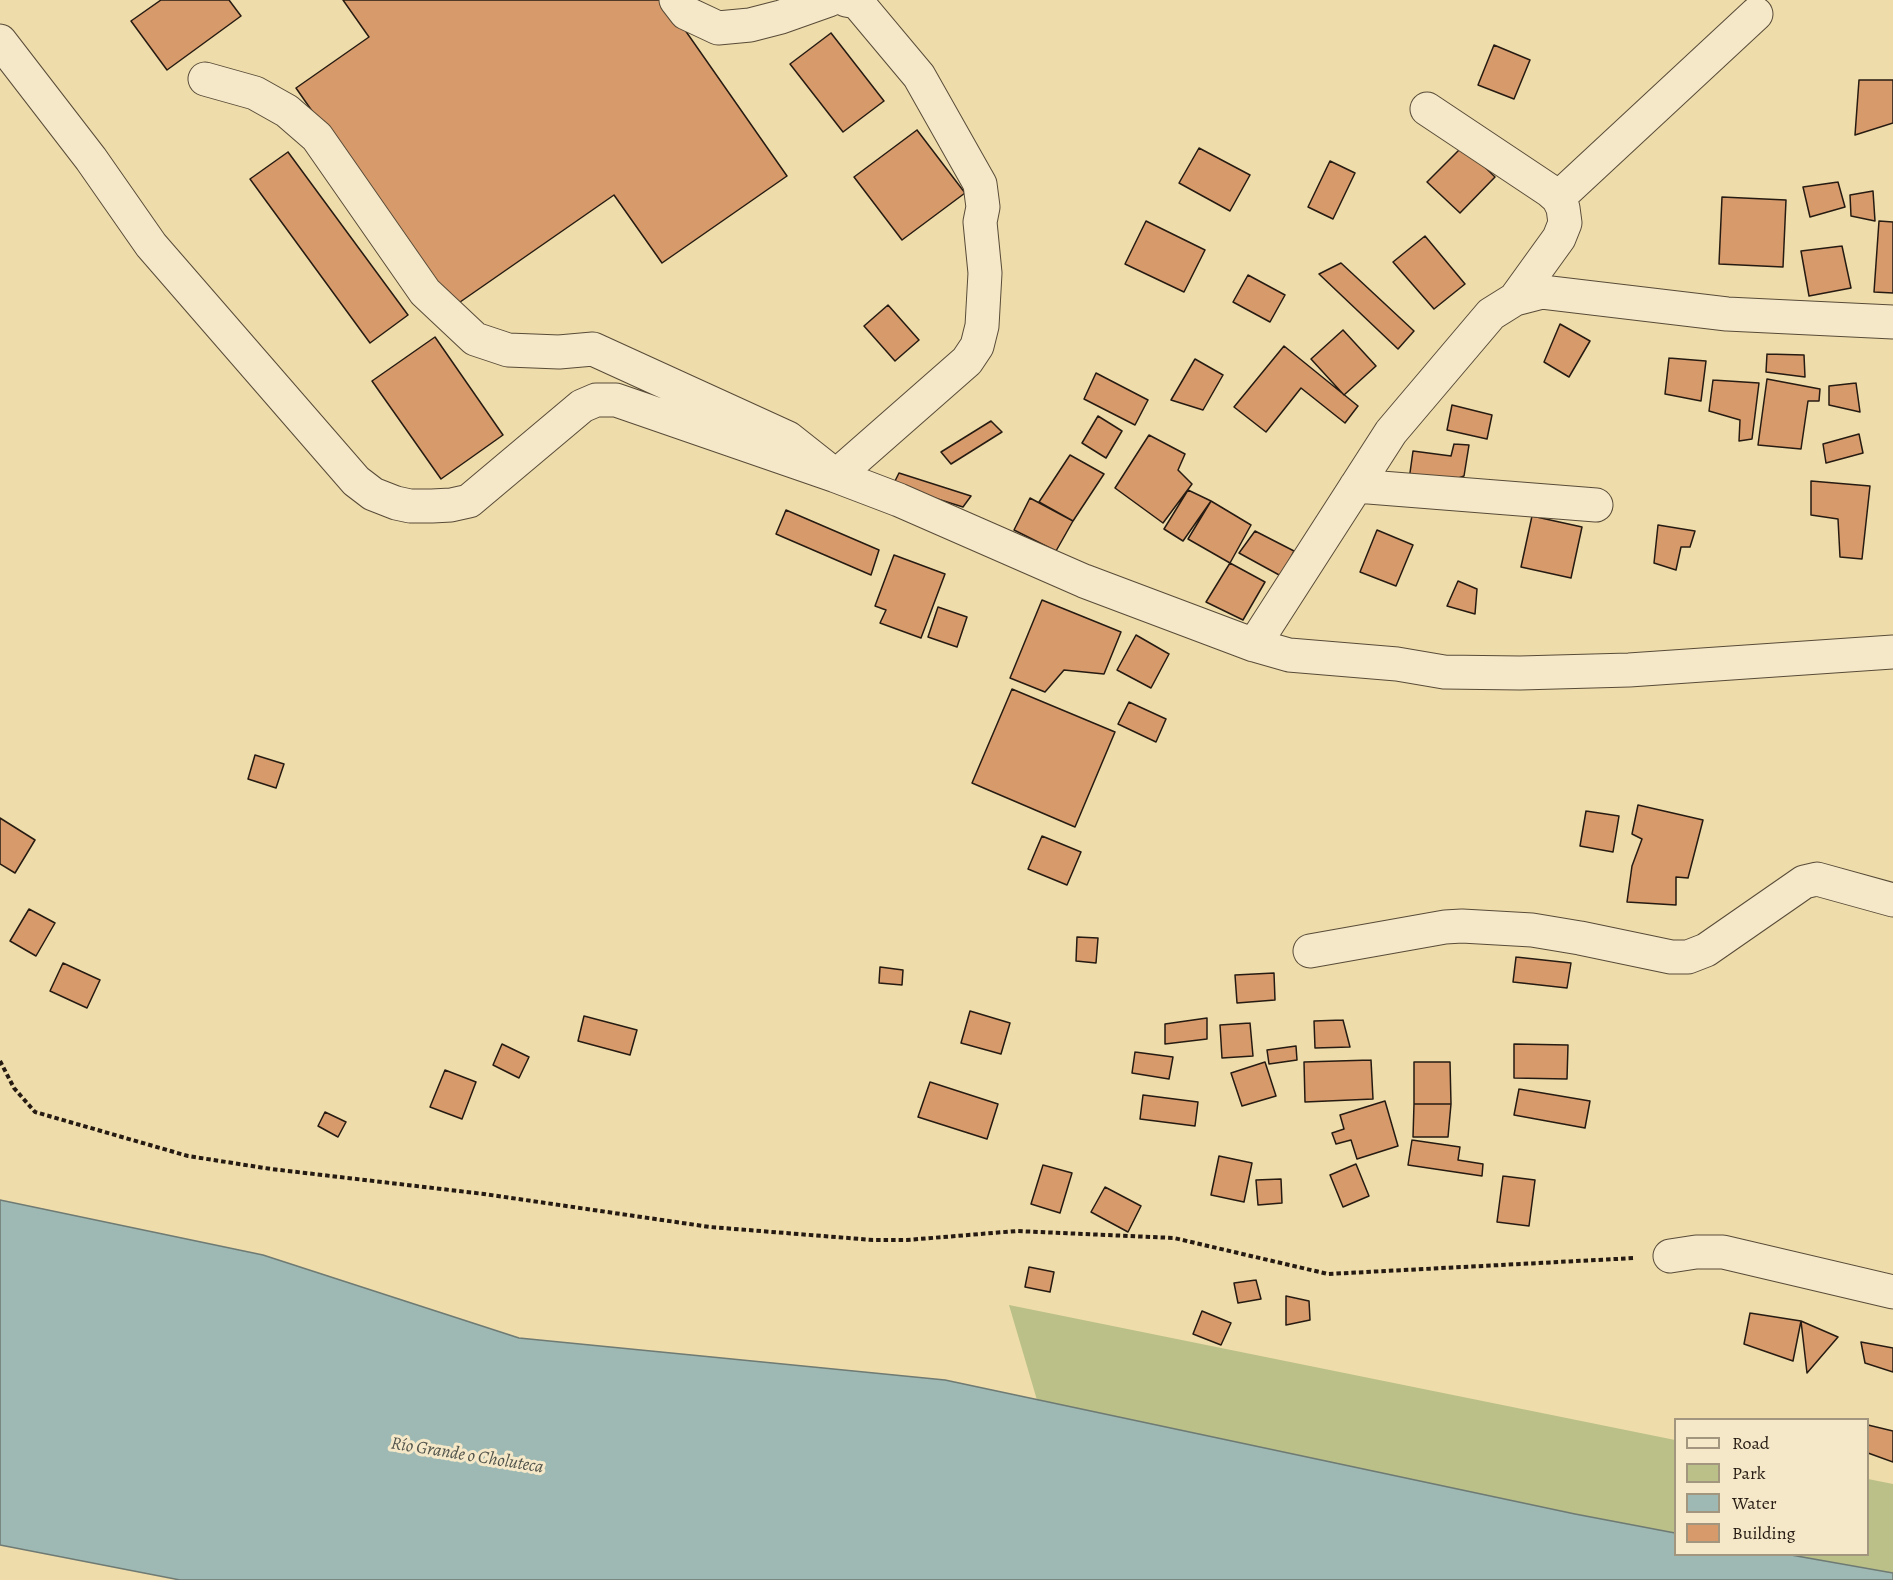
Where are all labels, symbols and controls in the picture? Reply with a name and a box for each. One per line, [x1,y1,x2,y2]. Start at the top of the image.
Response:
legend [1674,1418,1869,1556]
text: Road [1732,1431,1769,1455]
water label: Río Grande o Choluteca [389,1433,545,1479]
text: Park [1732,1461,1766,1485]
text: Water [1732,1491,1777,1515]
text: Building [1732,1521,1796,1545]

